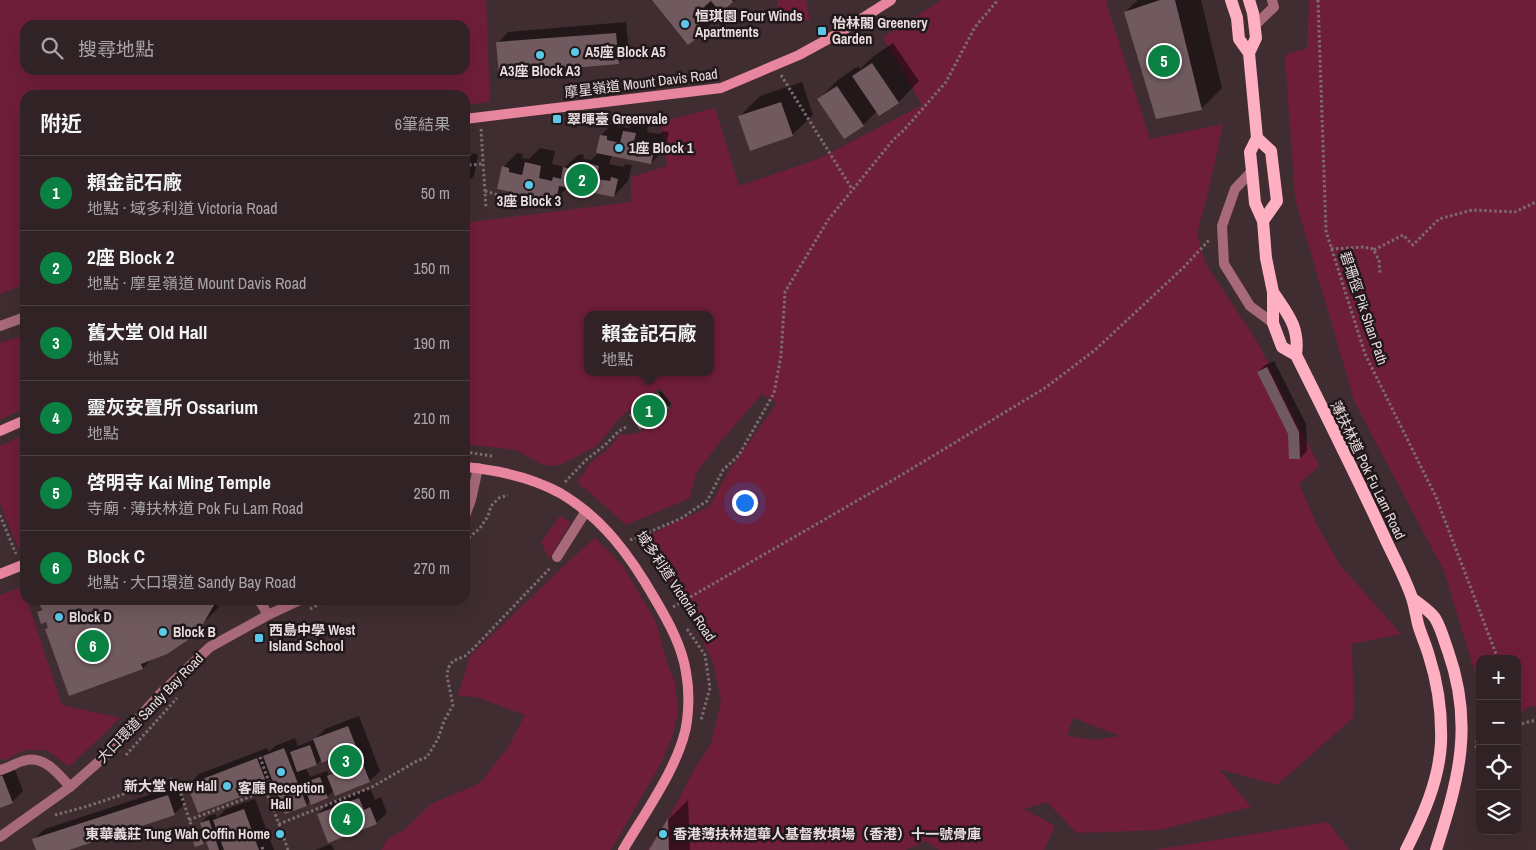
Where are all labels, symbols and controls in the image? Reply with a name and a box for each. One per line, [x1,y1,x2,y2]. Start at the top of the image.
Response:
place label: 恒琪園 Four Winds Apartments [695,7,803,41]
place label: 怡林閣 Greenery Garden [832,14,928,48]
marker: 恒琪園 Four Winds Apartments [679,18,691,30]
search box [20,20,470,75]
marker: 怡林閣 Greenery Garden [816,25,828,37]
icon: search [38,34,66,62]
text: 搜尋地點 [78,36,154,62]
pin: 5 [1148,42,1180,80]
place label: A5座 Block A5 [585,43,666,61]
marker: A5座 Block A5 [569,46,581,58]
marker: A3座 Block A3 [534,49,546,61]
place label: A3座 Block A3 [500,62,580,80]
street label: 摩星嶺道 Mount Davis Road [563,65,719,101]
text: 附近 [40,109,82,138]
place label: 翠暉臺 Greenvale [567,110,668,128]
text: 6筆結果 [395,113,450,135]
marker: 翠暉臺 Greenvale [551,113,563,125]
place label: 1座 Block 1 [629,139,694,157]
marker: 1座 Block 1 [613,142,625,154]
pin: 2 [566,161,598,199]
text: 賴金記石廠 [87,169,182,195]
marker: 3座 Block 3 [523,179,535,191]
text: 1 [52,182,60,204]
text: 50 m [421,182,450,204]
place label: 3座 Block 3 [497,192,561,210]
text: 地點 · 域多利道 Victoria Road [87,197,278,219]
text: 2座 Block 2 [87,244,174,270]
street label: 碧珊徑 Pik Shan Path [1336,249,1392,367]
text: 2 [52,257,60,279]
text: 150 m [414,257,450,279]
text: 地點 · 摩星嶺道 Mount Davis Road [87,272,306,294]
popup [584,311,714,376]
text: 舊大堂 Old Hall [87,319,207,345]
text: 賴金記石廠 [601,320,697,346]
text: 3 [52,332,60,354]
text: 190 m [414,332,450,354]
text: 地點 [87,347,119,369]
text: 地點 [601,348,634,370]
pin: 1 [633,392,665,430]
text: 靈灰安置所 Ossarium [87,394,258,420]
street label: 薄扶林道 Pok Fu Lam Road [1327,398,1409,542]
text: 4 [52,407,60,429]
text: 210 m [414,407,450,429]
text: 地點 [87,422,119,444]
text: 啓明寺 Kai Ming Temple [87,469,271,495]
text: 5 [52,482,60,504]
text: 250 m [414,482,450,504]
your location [732,490,758,516]
text: 寺廟 · 薄扶林道 Pok Fu Lam Road [87,497,303,519]
street label: 域多利道 Victoria Road [632,527,720,645]
text: Block C [87,543,145,569]
text: 6 [52,557,60,579]
text: 270 m [414,557,450,579]
text: 地點 · 大口環道 Sandy Bay Road [87,571,296,593]
place label: Block D [69,608,112,626]
marker: Block D [53,611,65,623]
place label: 西島中學 West Island School [269,621,356,655]
place label: Block B [173,623,216,641]
marker: Block B [157,626,169,638]
pin: 6 [77,627,109,665]
marker: 西島中學 West Island School [253,632,265,644]
street label: 大口環道 Sandy Bay Road [93,649,207,767]
map controls [1476,655,1521,835]
button: + [1476,655,1521,700]
button: − [1476,700,1521,745]
pin: 3 [330,742,362,780]
button: locate [1476,745,1521,790]
marker: 客廳 Reception Hall [275,766,287,778]
place label: 新大堂 New Hall [124,777,217,795]
place label: 客廳 Reception Hall [238,779,324,813]
marker: 新大堂 New Hall [221,780,233,792]
button: layers [1476,790,1521,835]
pin: 4 [331,800,363,838]
place label: 東華義莊 Tung Wah Coffin Home [85,825,270,843]
place label: 香港薄扶林道華人基督教墳場（香港）十一號骨庫 [673,825,981,843]
marker: 東華義莊 Tung Wah Coffin Home [274,828,286,840]
marker: 香港薄扶林道華人基督教墳場（香港）十一號骨庫 [657,828,669,840]

